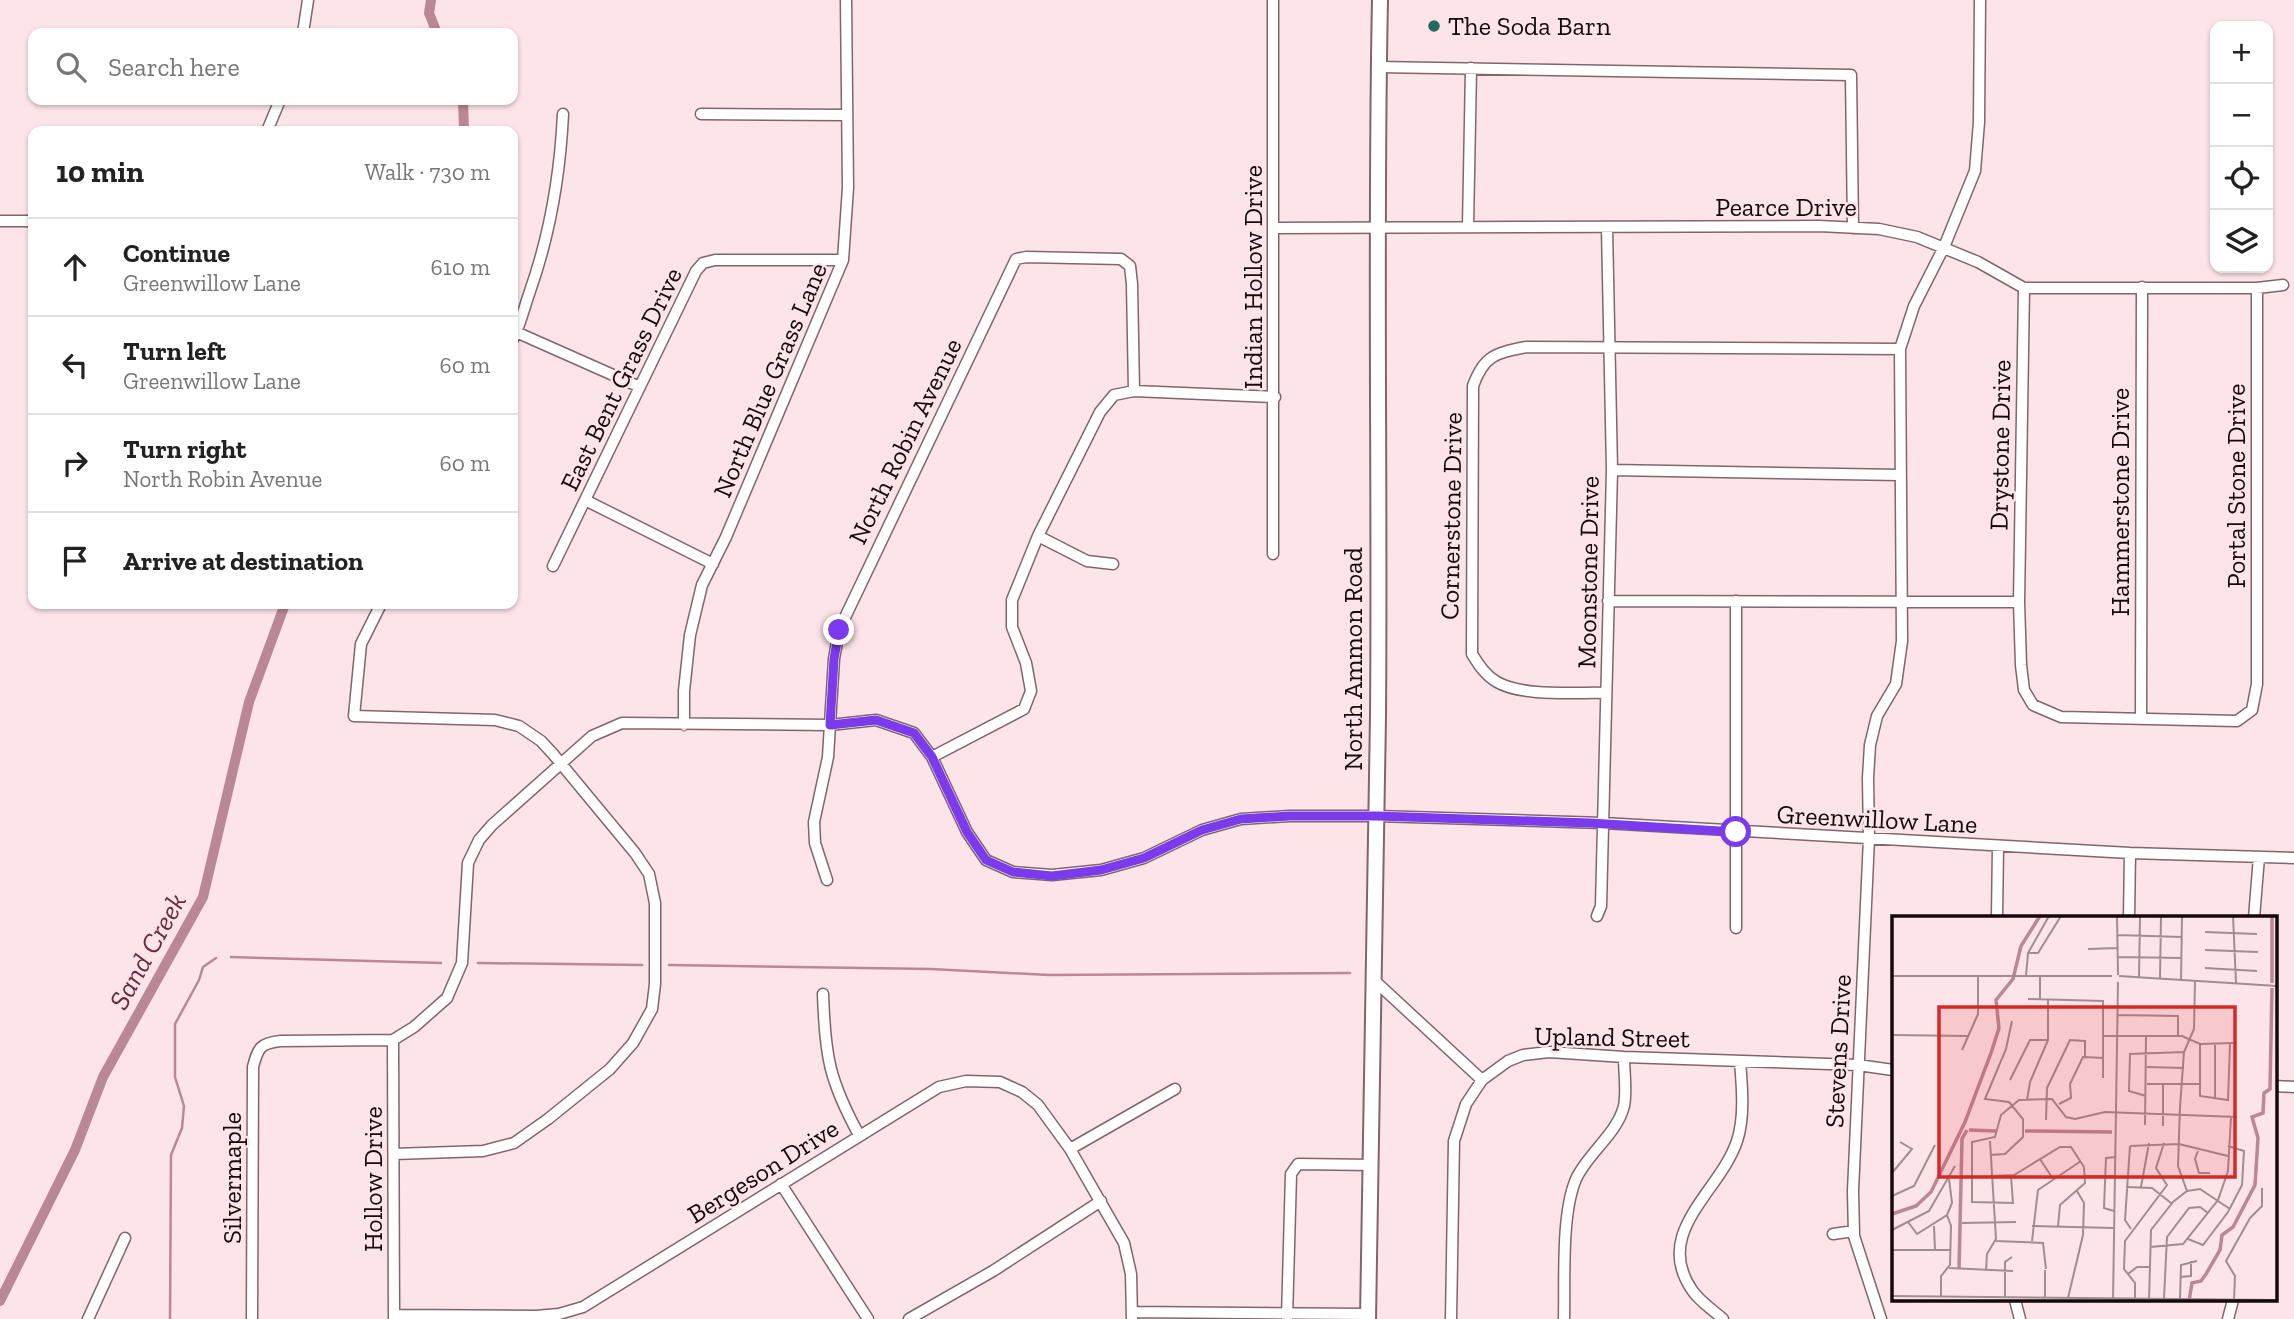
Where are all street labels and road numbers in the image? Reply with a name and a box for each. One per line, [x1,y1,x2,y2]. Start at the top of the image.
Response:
street label: Indian Hollow Drive [1237,165,1269,389]
street label: Pearce Drive [1715,191,1857,223]
street label: North Blue Grass Lane [706,258,834,502]
street label: East Bent Grass Drive [553,262,689,496]
street label: North Robin Avenue [841,333,969,549]
street label: Drystone Drive [1983,359,2017,531]
street label: Portal Stone Drive [2220,384,2252,588]
street label: Hammerstone Drive [2104,388,2136,616]
street label: Cornerstone Drive [1433,412,1469,620]
street label: Moonstone Drive [1570,475,1606,669]
street label: North Ammon Road [1337,547,1369,771]
street label: Greenwillow Lane [1776,798,1978,840]
street label: Stevens Drive [1818,973,1858,1129]
street label: Upland Street [1534,1020,1690,1054]
street label: Hollow Drive [357,1106,389,1252]
street label: Silvermaple [216,1112,248,1244]
street label: Bergeson Drive [682,1112,844,1230]

